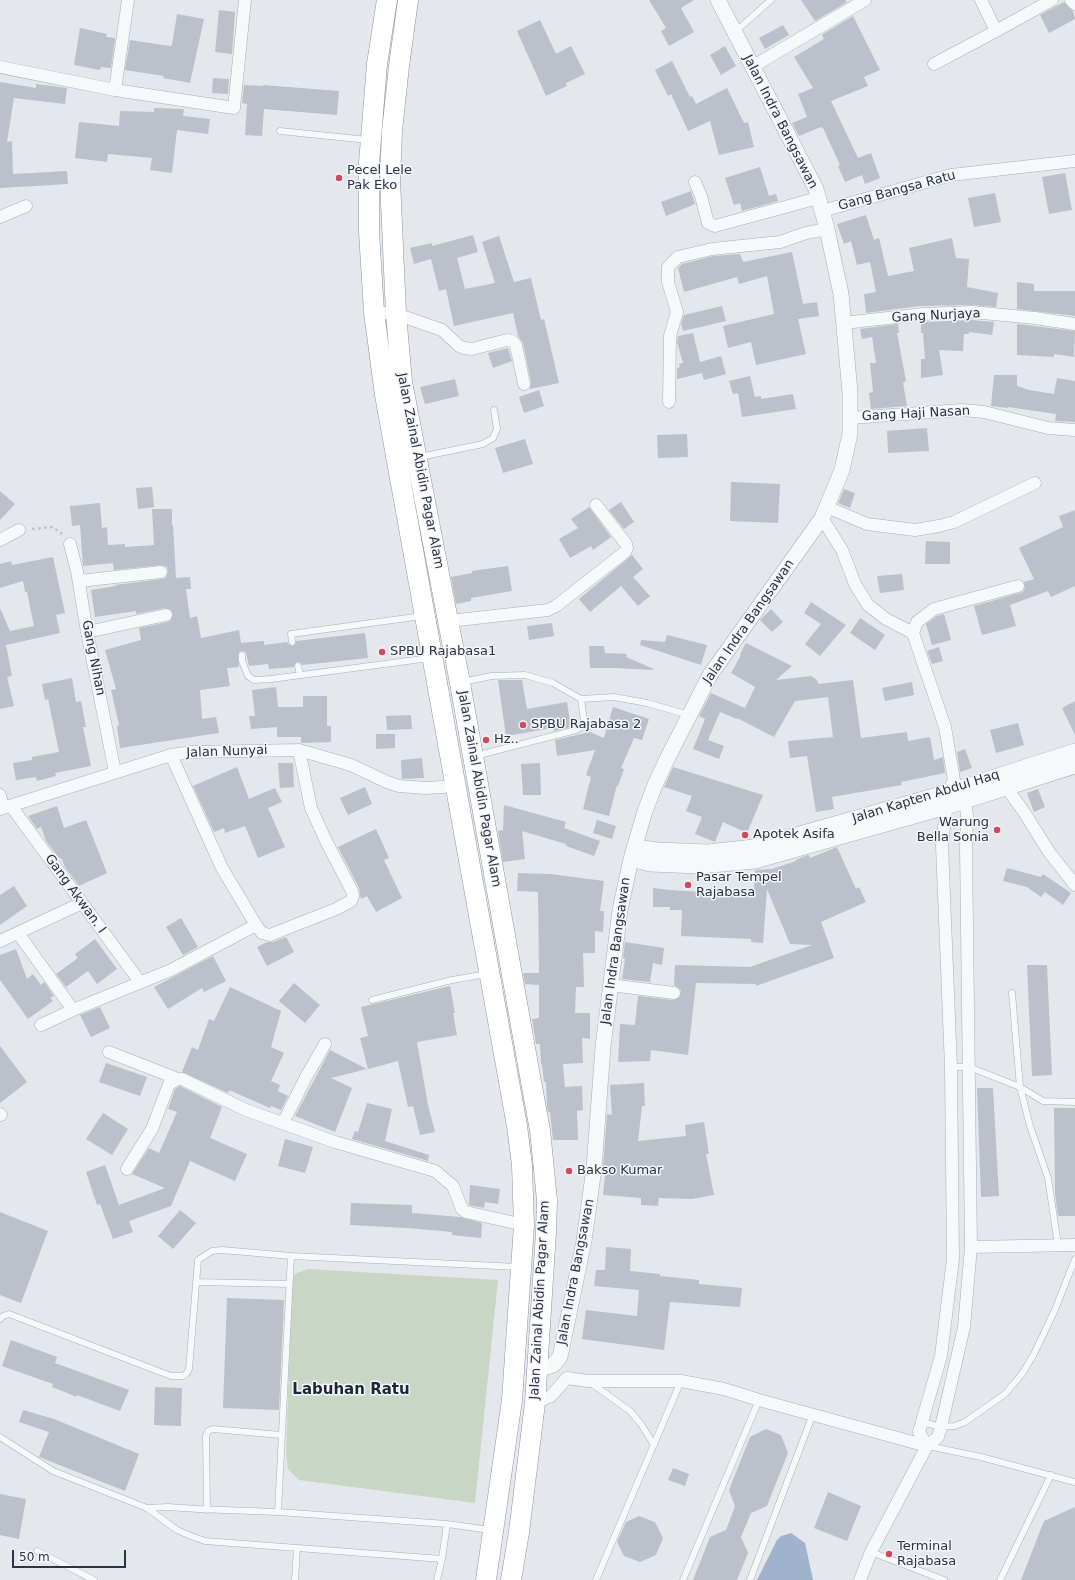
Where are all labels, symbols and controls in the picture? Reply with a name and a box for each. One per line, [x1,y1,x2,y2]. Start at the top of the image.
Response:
street label: Jalan Indra Bangsawan [739,52,821,192]
place label: Pecel Lele Pak Eko [347,163,412,194]
street label: Gang Bangsa Ratu [837,168,957,214]
marker: Pecel Lele Pak Eko [334,173,344,183]
street label: Gang Nurjaya [891,306,981,326]
street label: Jalan Zainal Abidin Pagar Alam [393,372,447,570]
street label: Gang Haji Nasan [861,403,971,425]
street label: Jalan Indra Bangsawan [700,557,798,687]
street label: Gang Nihan [78,619,108,697]
place label: SPBU Rajabasa1 [390,644,496,660]
marker: SPBU Rajabasa1 [377,647,387,657]
street label: Jalan Zainal Abidin Pagar Alam [454,690,504,888]
place label: SPBU Rajabasa 2 [531,717,641,733]
marker: SPBU Rajabasa 2 [518,720,528,730]
place label: Hz.. [494,732,519,748]
marker: Hz.. [481,735,491,745]
street label: Jalan Nunyai [186,743,268,761]
street label: Jalan Kapten Abdul Haq [851,767,1001,827]
place label: Warung Bella Sonia [917,815,989,846]
marker: Warung Bella Sonia [992,825,1002,835]
place label: Apotek Asifa [753,827,835,843]
marker: Apotek Asifa [740,830,750,840]
street label: Gang Akwan. I [41,851,109,937]
place label: Pasar Tempel Rajabasa [696,870,782,901]
street label: Jalan Indra Bangsawan [598,876,634,1026]
marker: Pasar Tempel Rajabasa [683,880,693,890]
place label: Bakso Kumar [577,1163,662,1179]
marker: Bakso Kumar [564,1166,574,1176]
street label: Jalan Indra Bangsawan [554,1198,598,1346]
street label: Jalan Zainal Abidin Pagar Alam [527,1200,553,1400]
district label: Labuhan Ratu [292,1381,410,1399]
place label: Terminal Rajabasa [897,1539,956,1570]
scale bar [14,1542,128,1568]
marker: Terminal Rajabasa [884,1549,894,1559]
text: 50 m [19,1550,50,1564]

